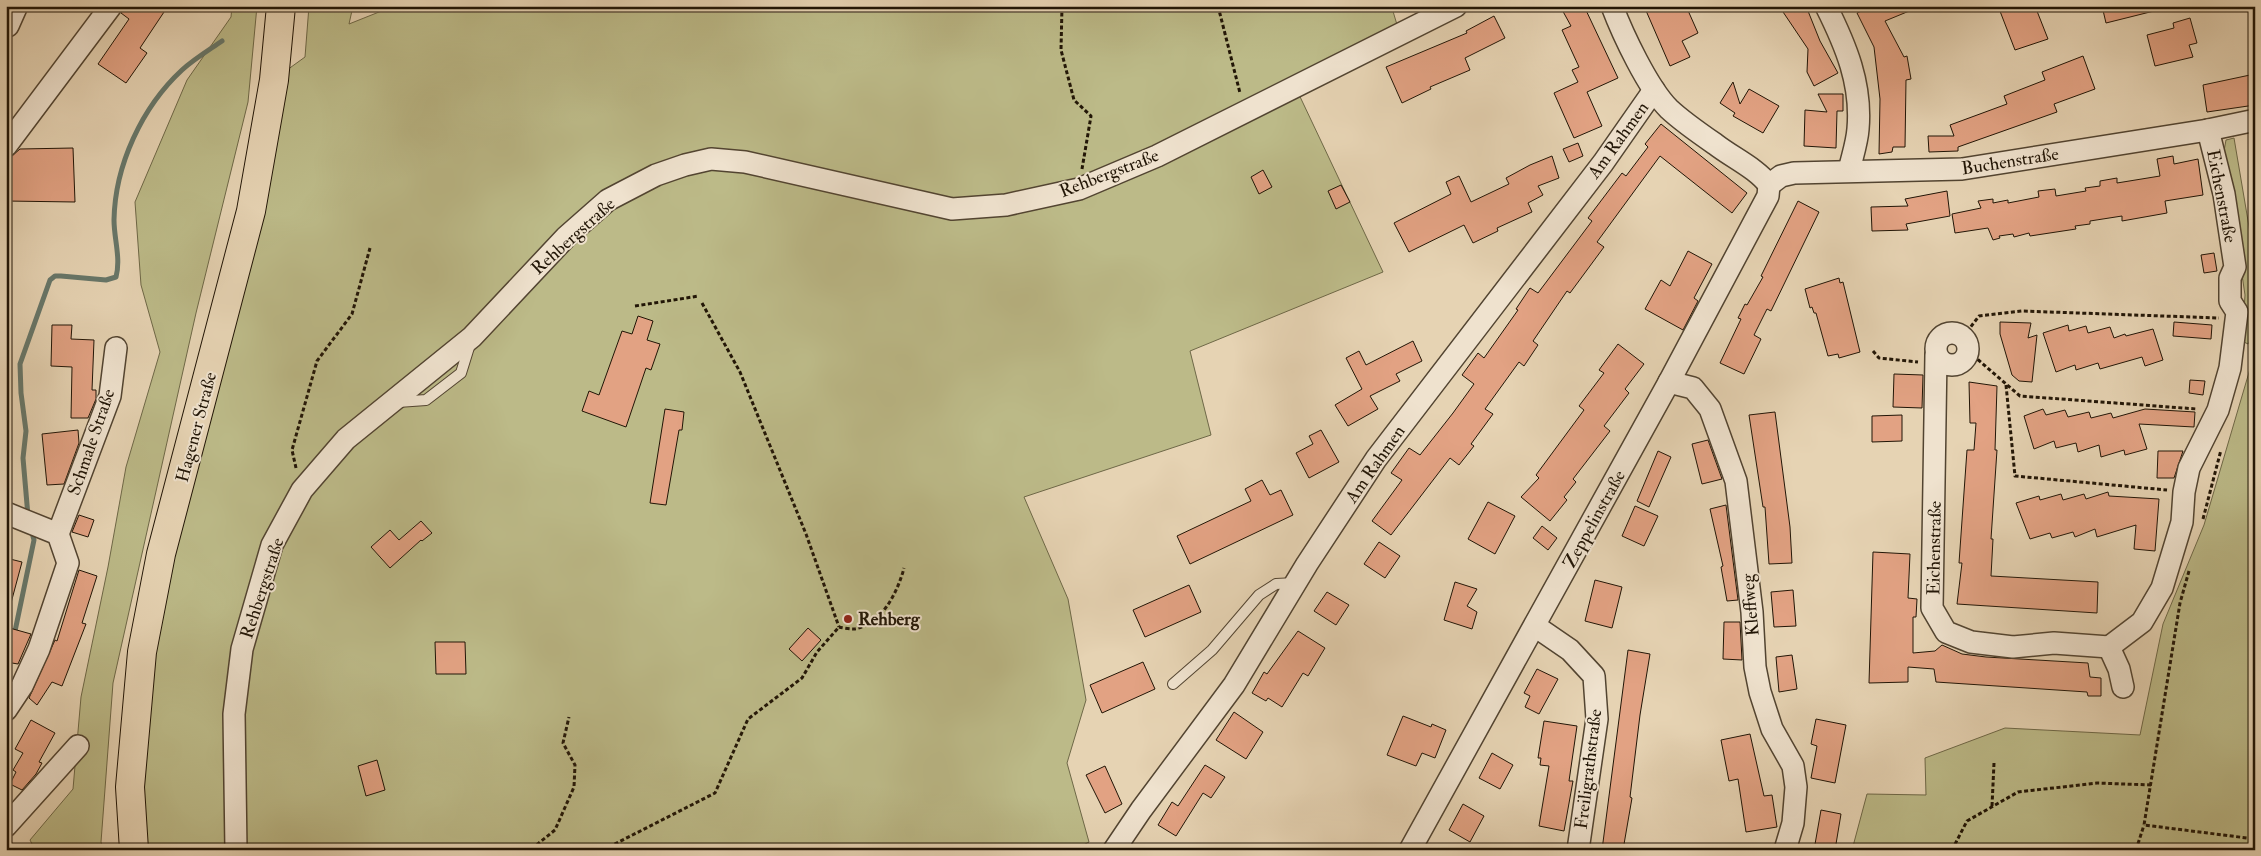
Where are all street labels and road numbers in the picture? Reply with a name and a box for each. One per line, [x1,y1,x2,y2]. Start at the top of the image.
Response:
street label: Am Rahmen [1582,97,1654,184]
street label: Buchenstraße [1960,142,2061,181]
street label: Rehbergstraße [1056,144,1163,203]
street label: Eichenstraße [2201,148,2242,245]
street label: Rehbergstraße [527,192,620,280]
street label: Hagener Straße [171,369,222,485]
street label: Schmale Straße [63,385,121,498]
street label: Am Rahmen [1340,421,1411,508]
street label: Zeppelinstraße [1558,466,1631,572]
street label: Eichenstraße [1922,500,1947,595]
street label: Rehbergstraße [235,534,290,642]
street label: Kleffweg [1736,572,1765,637]
street label: Freiligrathstraße [1570,707,1607,830]

